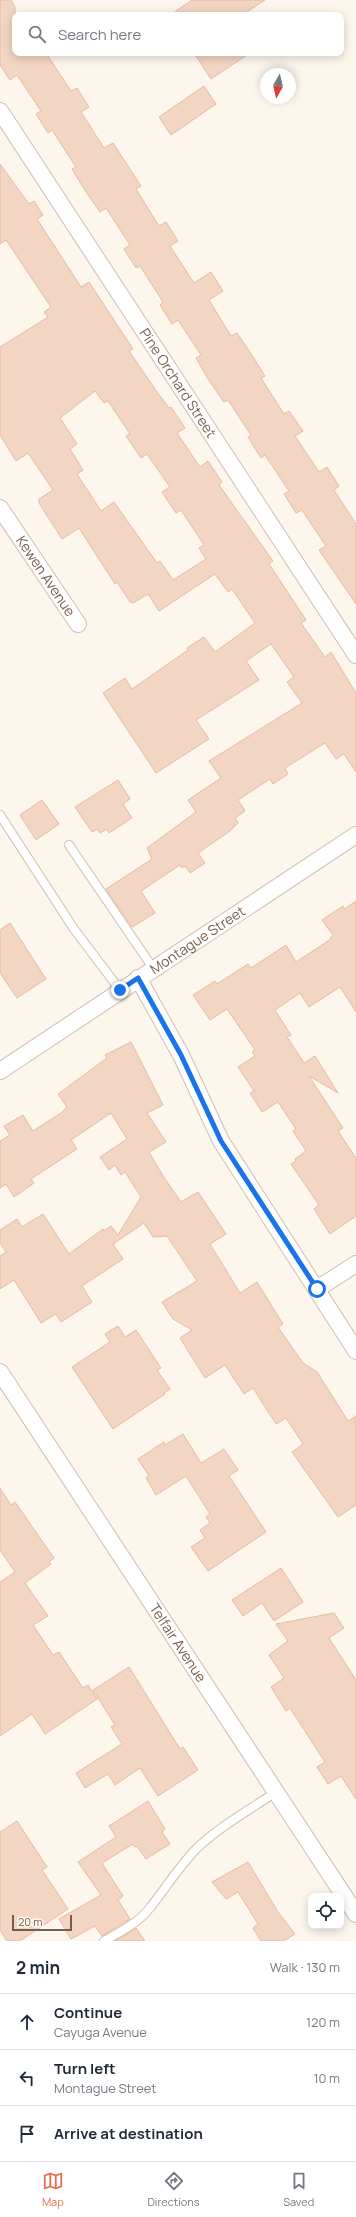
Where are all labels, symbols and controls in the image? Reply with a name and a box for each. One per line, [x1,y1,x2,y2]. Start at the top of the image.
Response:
search box [12,12,344,56]
icon: search [26,23,48,45]
text: Search here [58,24,141,45]
north arrow [260,68,296,104]
street label: Pine Orchard Street [136,324,221,441]
street label: Kewen Avenue [12,532,80,620]
street label: Montague Street [146,901,249,978]
route end [111,981,129,999]
route start [308,1280,326,1298]
street label: Telfair Avenue [146,1600,211,1686]
map controls [308,1893,344,1929]
button: locate [308,1893,344,1929]
scale bar [12,1913,72,1932]
text: 20 m [18,1914,43,1929]
text: 2 min [16,1956,60,1979]
text: Walk · 130 m [270,1958,340,1976]
text: Continue [54,2002,122,2023]
icon: ahead [16,2011,38,2033]
text: 120 m [306,2013,340,2031]
text: Cayuga Avenue [54,2023,147,2041]
text: Turn left [54,2058,116,2079]
icon: left [16,2067,38,2089]
text: 10 m [313,2069,340,2087]
text: Montague Street [54,2079,157,2097]
icon: arrive [16,2123,38,2145]
text: Arrive at destination [54,2123,203,2144]
tab: Map [42,2170,64,2209]
tab: Directions [147,2170,200,2209]
tab: Saved [283,2170,314,2209]

